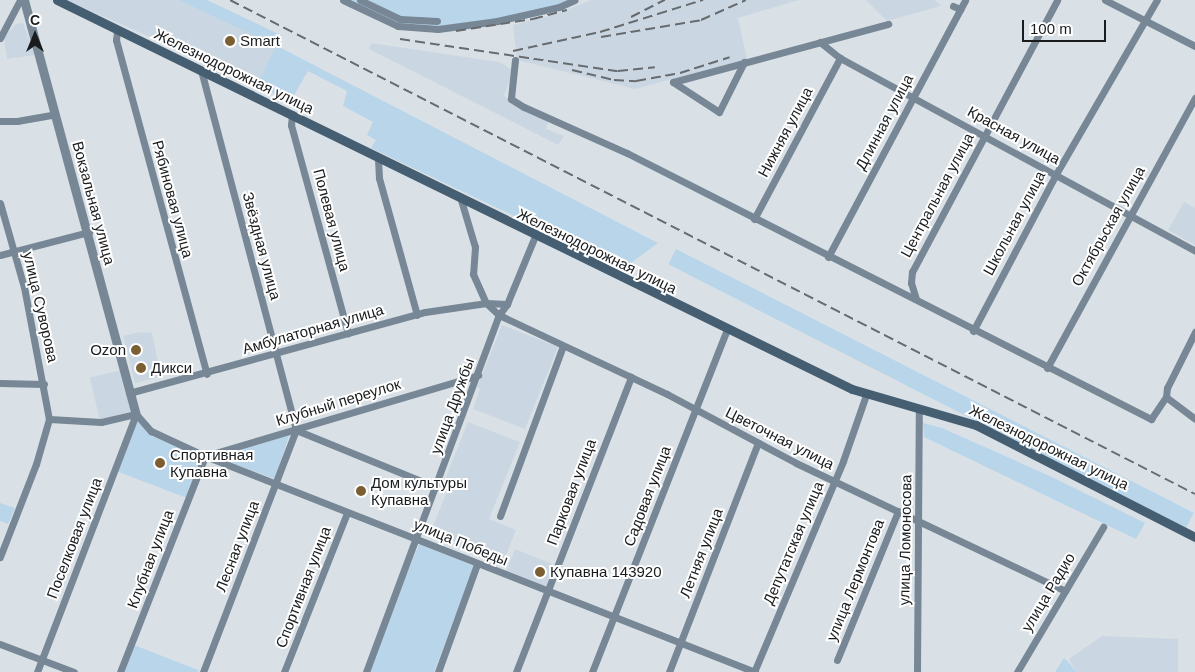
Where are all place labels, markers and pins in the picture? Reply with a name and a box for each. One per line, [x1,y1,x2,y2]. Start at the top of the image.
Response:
place label: Smart [240,32,280,50]
marker: Smart [224,35,236,47]
place label: Ozon [90,341,126,359]
marker: Ozon [130,344,142,356]
place label: Дикси [151,359,192,377]
marker: Дикси [135,362,147,374]
place label: Спортивная Купавна [170,445,253,480]
marker: Спортивная Купавна [154,457,166,469]
place label: Дом культуры Купавна [371,473,467,508]
marker: Дом культуры Купавна [355,485,367,497]
place label: Купавна 143920 [550,563,662,581]
marker: Купавна 143920 [534,566,546,578]

